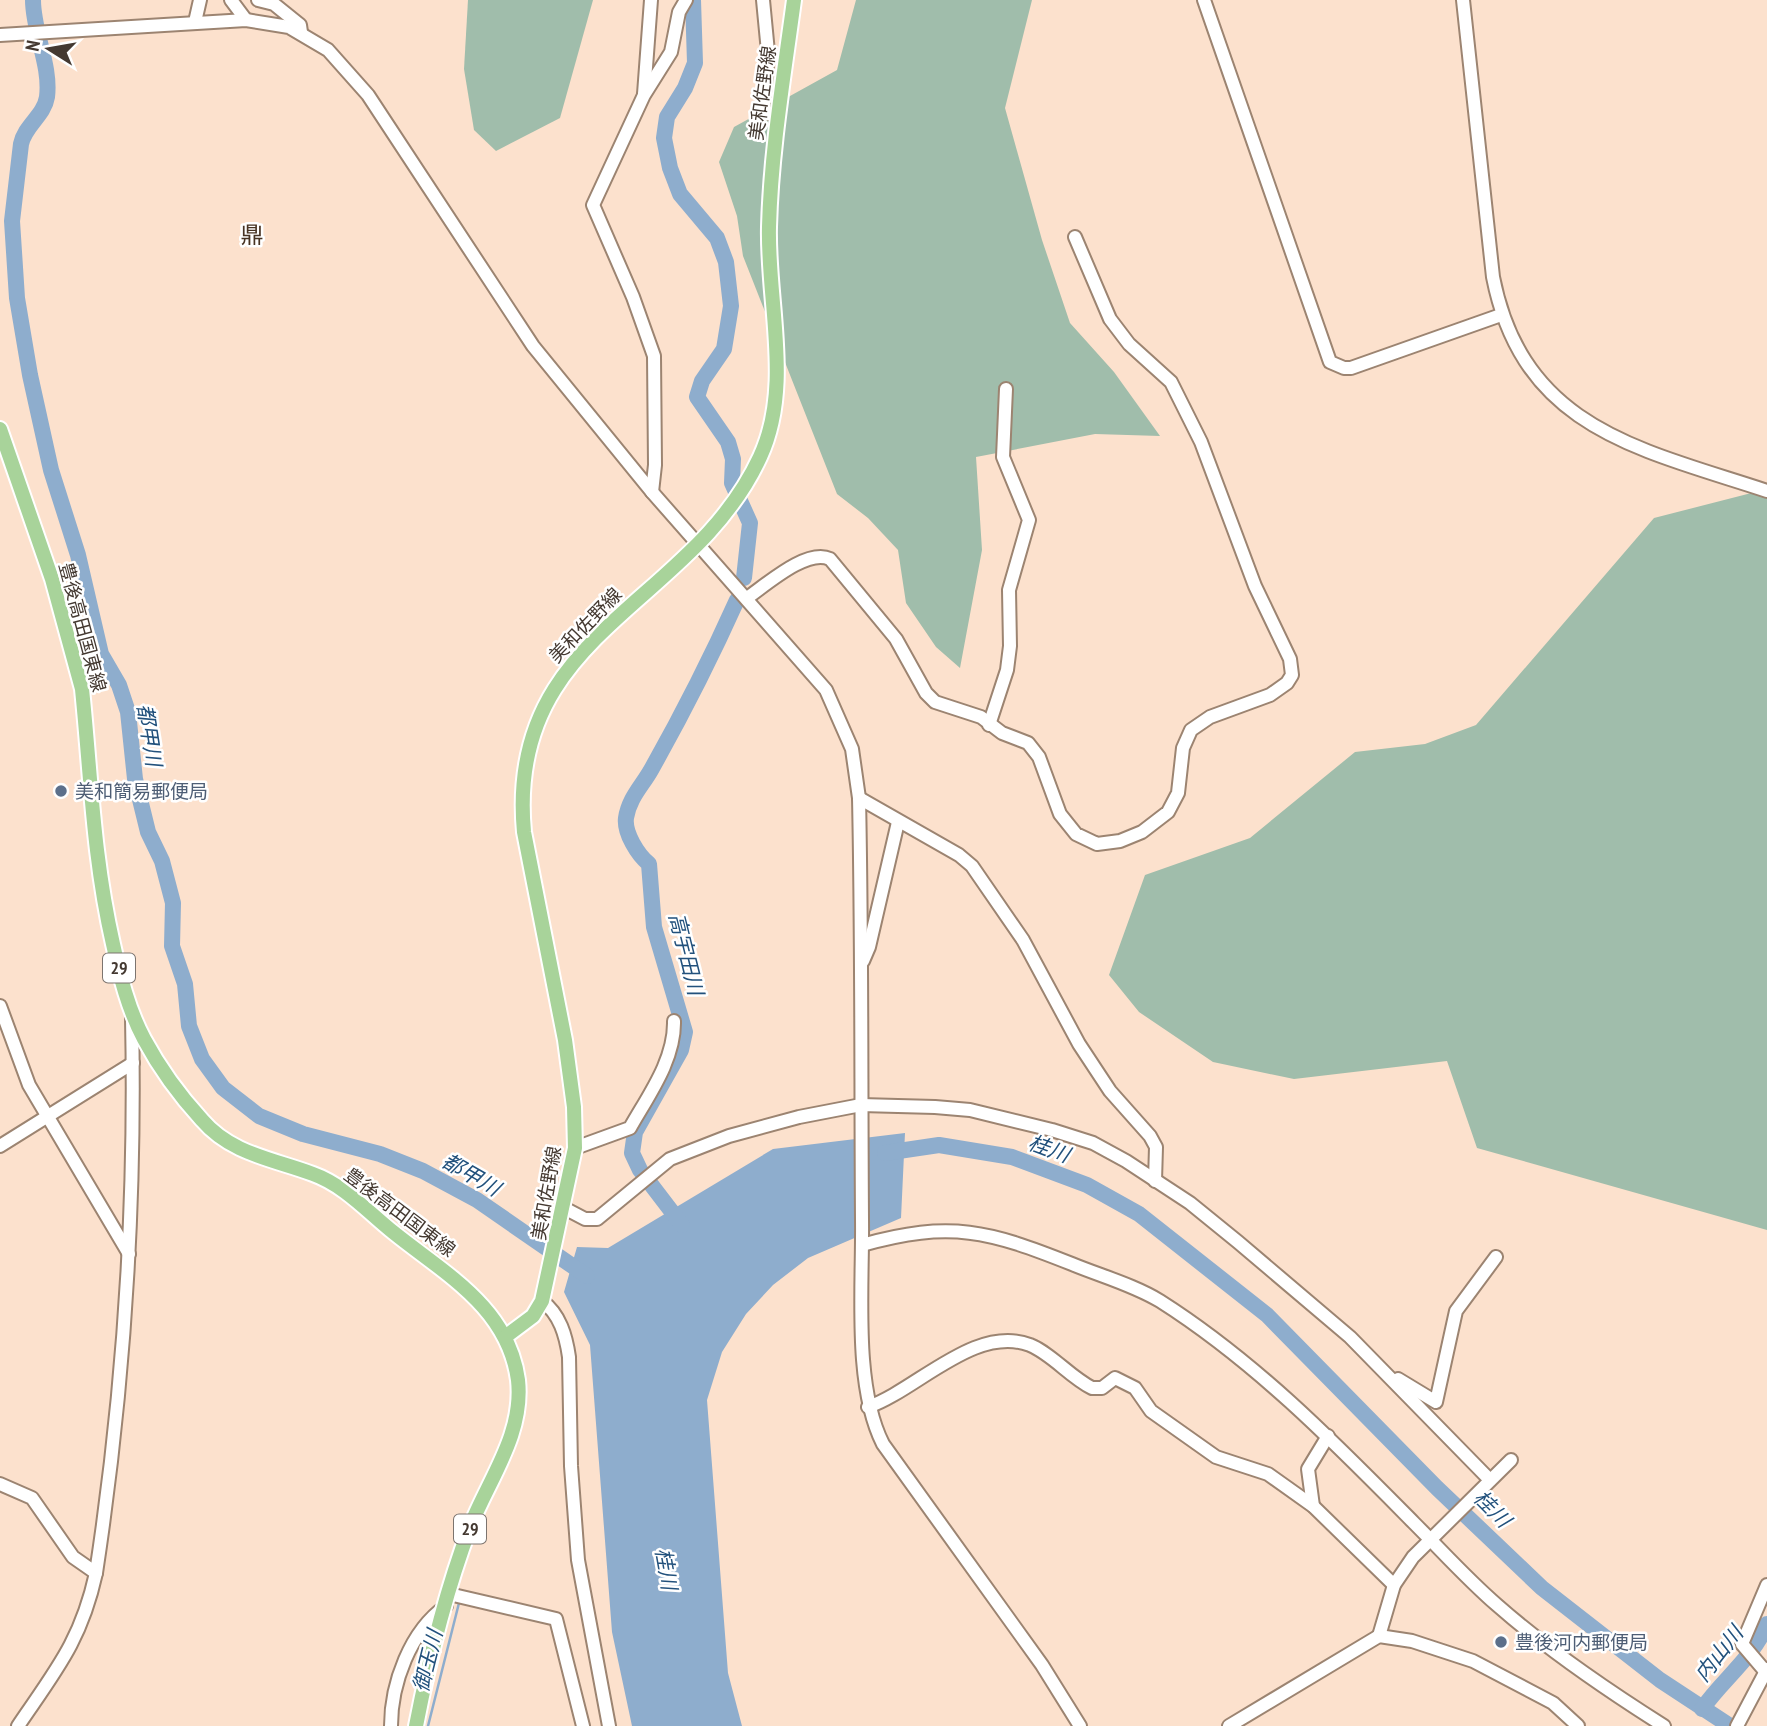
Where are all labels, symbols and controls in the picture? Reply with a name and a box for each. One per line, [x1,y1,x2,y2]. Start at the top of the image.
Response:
north arrow [14,14,84,84]
text: N [20,38,45,53]
street label: 美和佐野線 [744,44,780,142]
district label: 鼎 [241,220,264,249]
street label: 豊後高田国東線 [54,560,112,694]
street label: 美和佐野線 [543,582,627,668]
water label: 都甲川 [131,702,168,770]
place label: 美和簡易郵便局 [75,779,208,803]
marker: 美和簡易郵便局 [53,783,69,799]
water label: 高宇田川 [663,910,710,1000]
road number: 29 [103,953,135,982]
water label: 桂川 [1025,1129,1075,1169]
street label: 美和佐野線 [526,1144,566,1242]
water label: 都甲川 [437,1147,507,1203]
street label: 豊後高田国東線 [340,1162,460,1262]
water label: 桂川 [1468,1484,1518,1534]
road number: 29 [454,1514,486,1544]
water label: 桂川 [650,1546,684,1594]
water label: 内山川 [1689,1619,1750,1687]
water label: 御玉川 [407,1625,449,1695]
place label: 豊後河内郵便局 [1515,1630,1648,1654]
marker: 豊後河内郵便局 [1493,1634,1509,1650]

